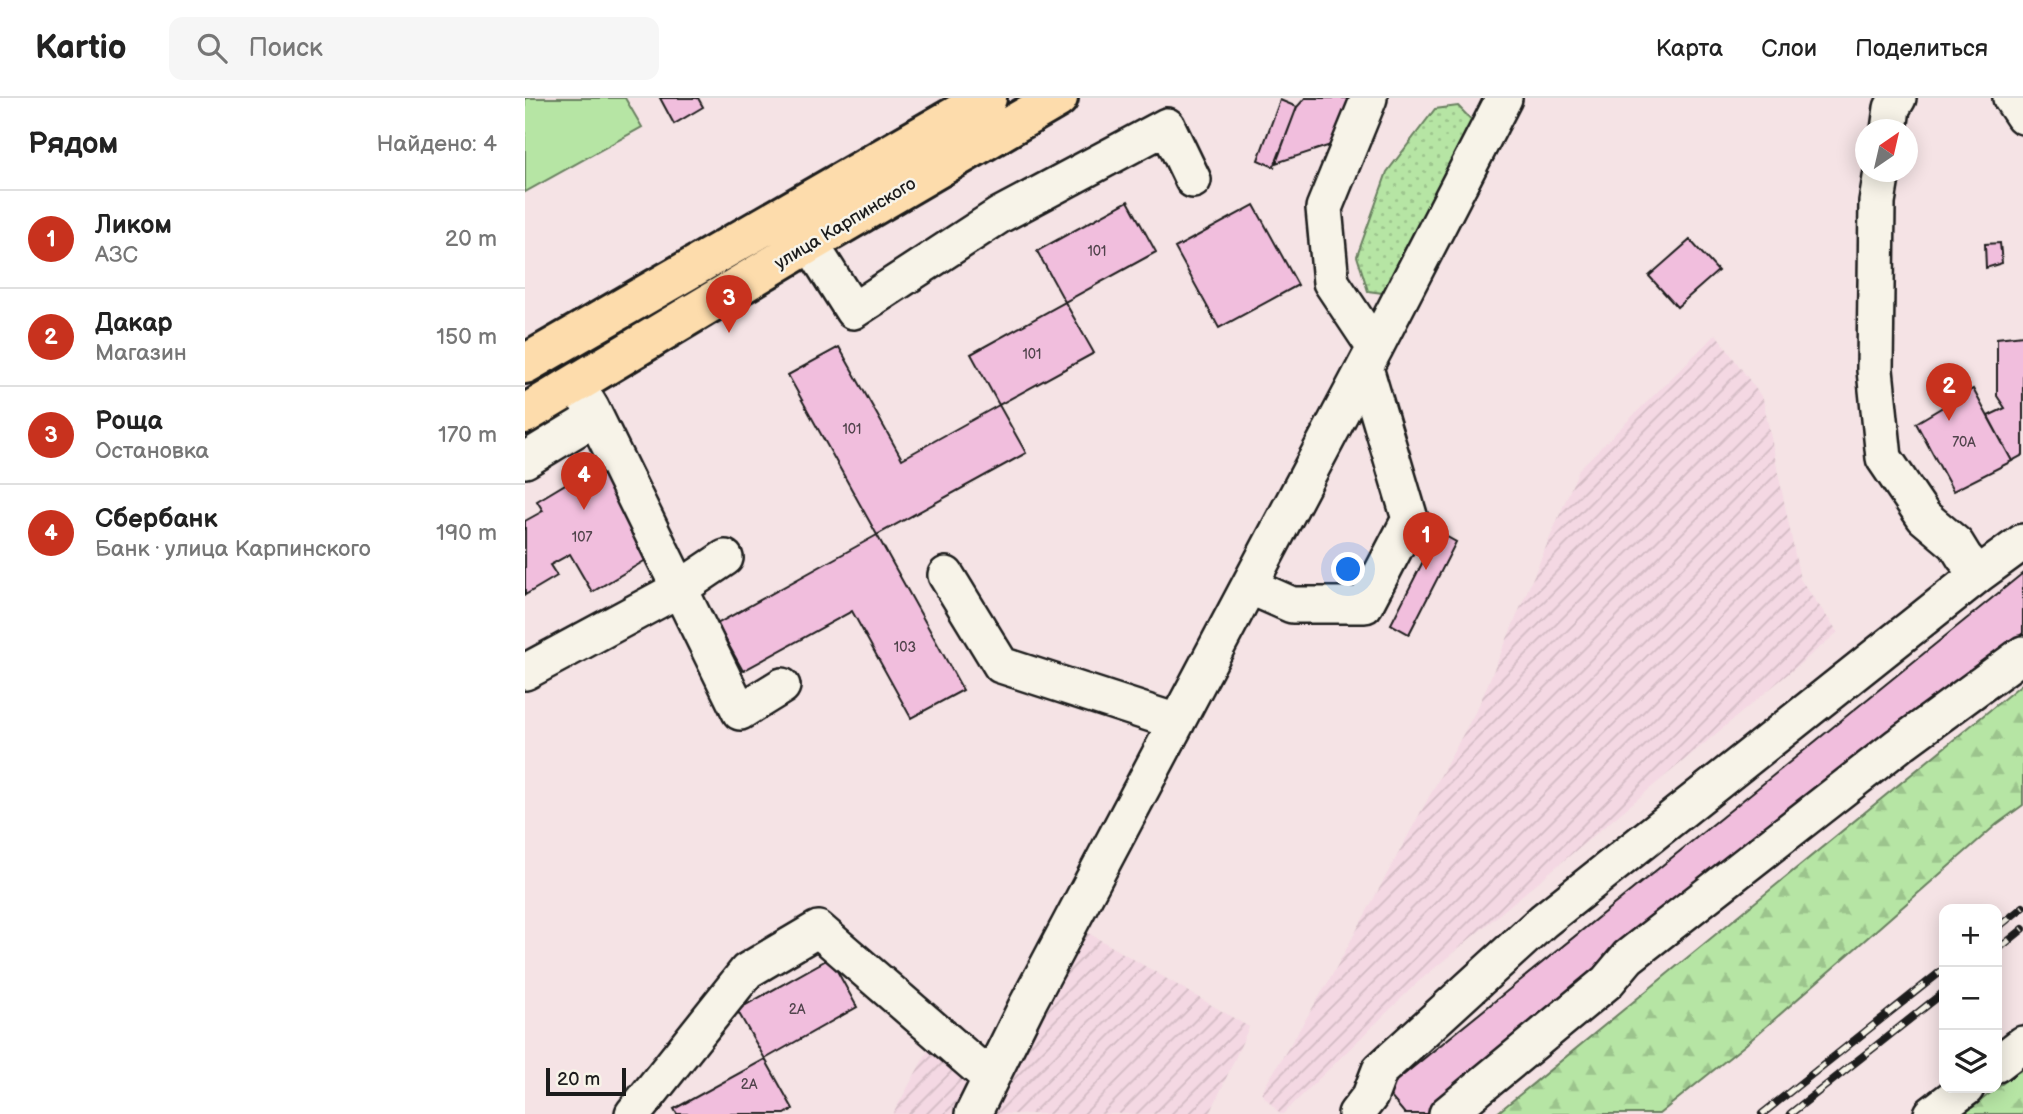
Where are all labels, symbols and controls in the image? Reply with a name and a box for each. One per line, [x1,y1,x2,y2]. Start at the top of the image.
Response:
search box [169,17,659,80]
text: Kartio [35,28,127,68]
icon: search [193,29,231,67]
text: Поиск [249,33,323,64]
text: Карта [1656,34,1723,63]
text: Слои [1761,34,1817,63]
text: Поделиться [1855,34,1988,63]
north arrow [1855,119,1918,182]
text: Рядом [28,126,118,162]
text: Найдено: 4 [377,130,497,158]
street label: улица Карпинского [771,173,920,274]
text: Ликом [95,210,172,241]
text: 1 [46,225,56,253]
text: 20 m [445,225,497,253]
text: АЗС [95,241,138,269]
house number: 101 [1087,243,1107,260]
pin: 3 [706,275,752,333]
text: Дакар [95,308,173,339]
text: 2 [44,323,58,351]
text: 150 m [436,323,497,351]
text: Магазин [95,339,187,367]
house number: 101 [1022,346,1042,363]
pin: 2 [1926,363,1972,421]
text: Роща [95,406,163,437]
text: 3 [44,421,58,449]
text: 170 m [438,421,497,449]
house number: 101 [842,421,862,438]
house number: 70А [1952,434,1976,451]
text: Остановка [95,437,209,465]
pin: 4 [561,452,607,510]
text: Сбербанк [95,504,218,535]
pin: 1 [1403,512,1449,570]
text: 4 [44,519,58,547]
text: 190 m [436,519,497,547]
house number: 107 [572,529,592,546]
text: Банк · улица Карпинского [95,535,371,563]
your location [1331,552,1365,586]
house number: 103 [894,639,916,656]
map controls [1939,904,2002,1093]
button: + [1939,904,2002,967]
button: − [1939,967,2002,1030]
house number: 2А [789,1001,806,1018]
button: layers [1939,1030,2002,1093]
scale bar [546,1065,627,1097]
text: 20 m [557,1068,600,1091]
house number: 2А [741,1076,758,1093]

